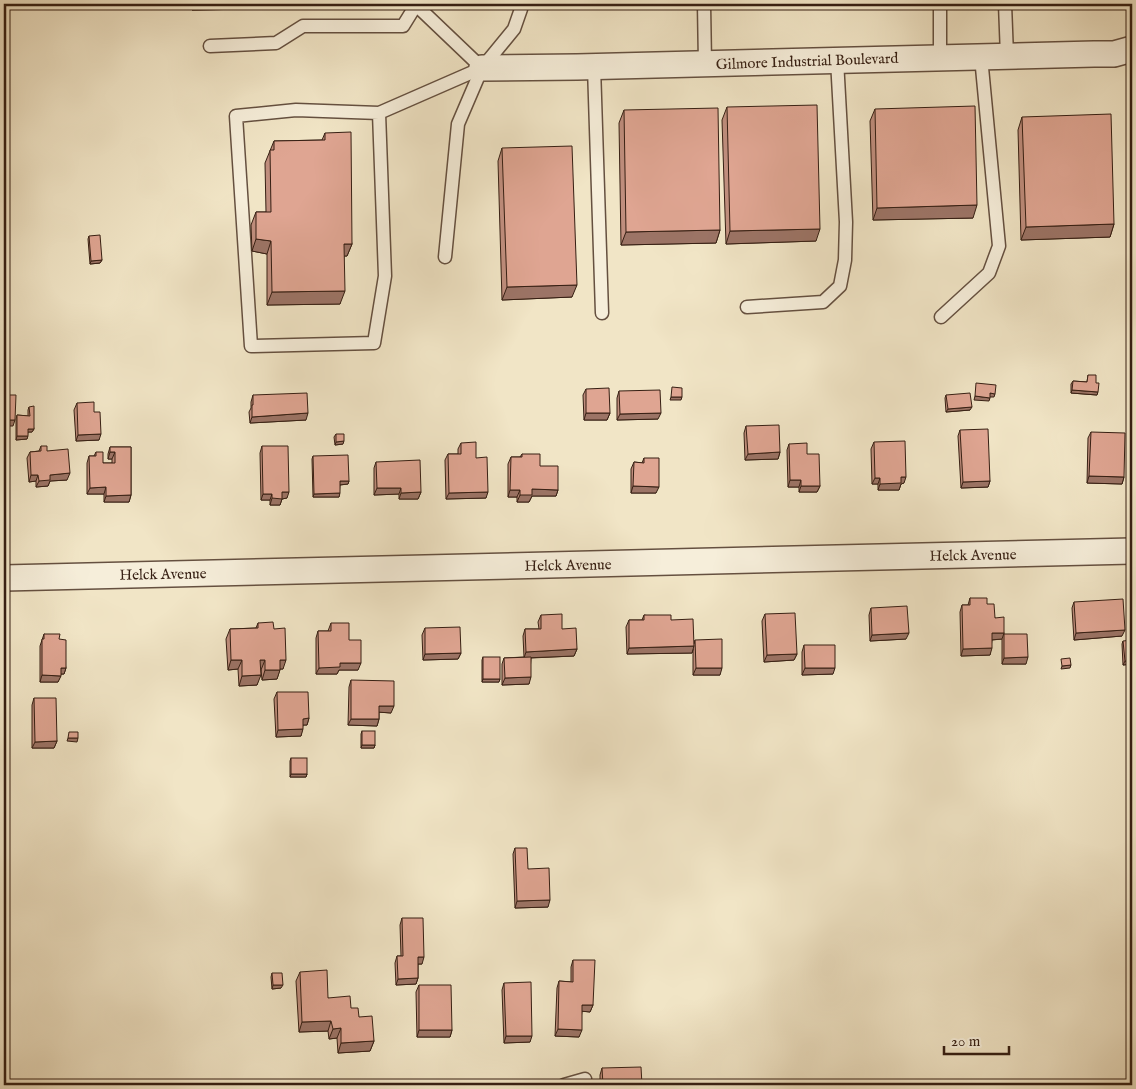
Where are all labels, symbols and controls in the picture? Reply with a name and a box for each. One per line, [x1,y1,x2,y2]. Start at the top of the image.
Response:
street label: Gilmore Industrial Boulevard [715,49,900,74]
street label: Helck Avenue [929,545,1017,566]
street label: Helck Avenue [524,555,612,576]
street label: Helck Avenue [119,564,207,585]
scale bar [944,1024,1008,1056]
text: 20 m [951,1032,981,1051]

